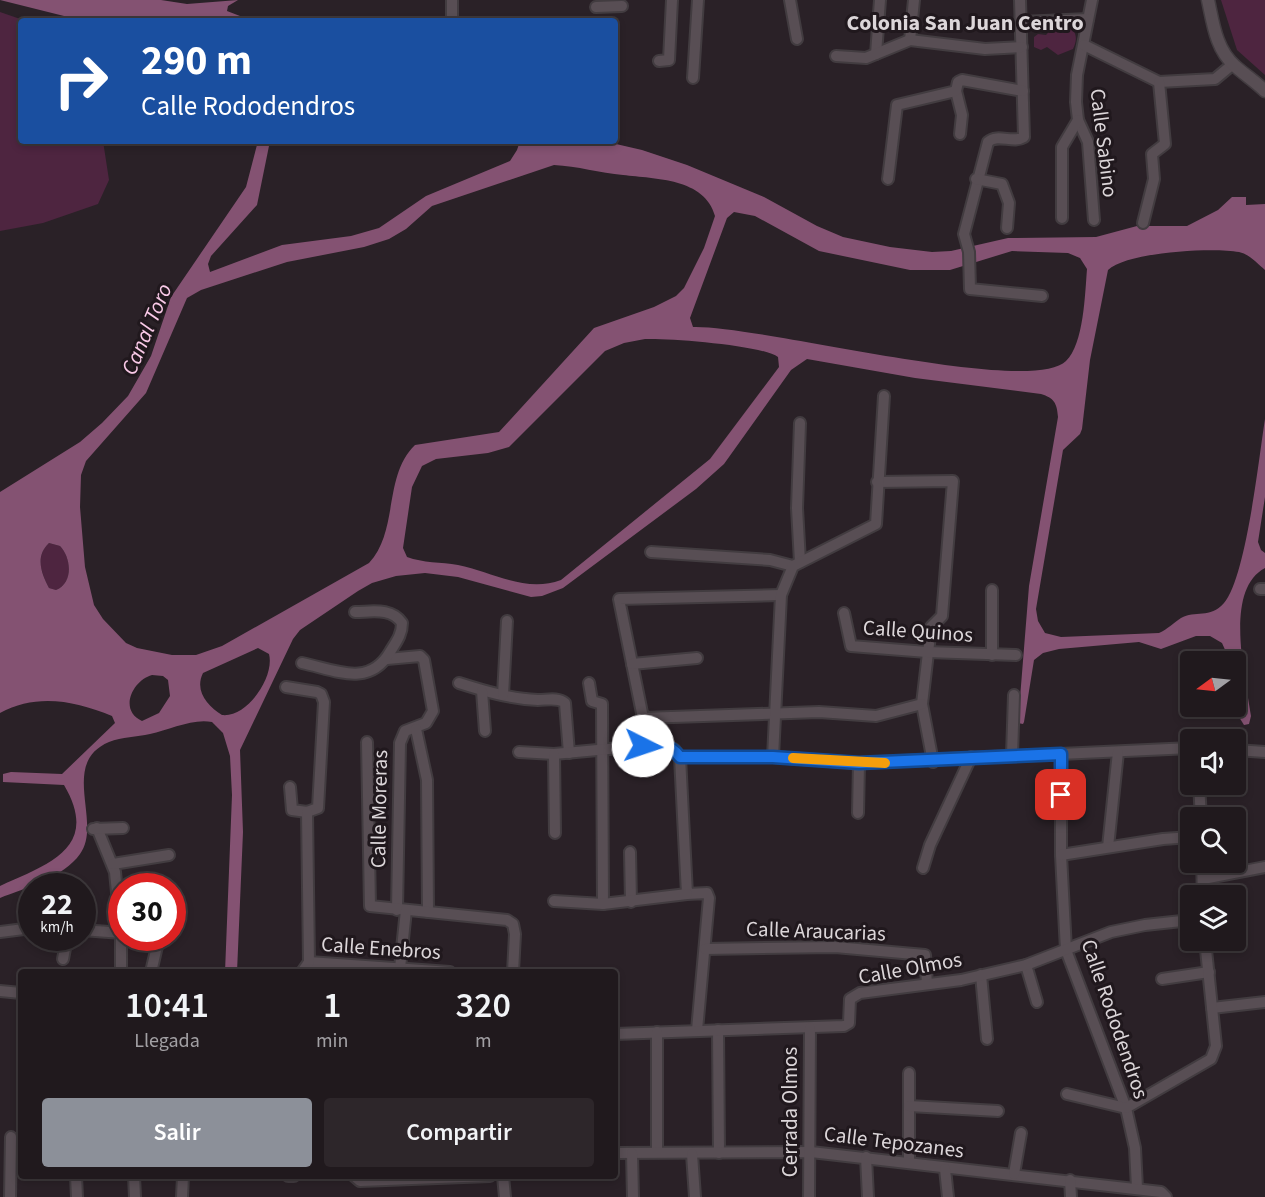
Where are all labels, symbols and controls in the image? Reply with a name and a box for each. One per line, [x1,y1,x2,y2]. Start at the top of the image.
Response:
district label: Colonia San Juan Centro [846,7,1084,39]
text: 290 m [141,31,252,91]
icon: right [42,42,120,120]
text: Calle Rododendros [141,87,355,126]
street label: Calle Sabino [1082,87,1126,199]
water label: Canal Toro [113,279,181,380]
street label: Calle Quinos [862,612,974,650]
north arrow [1180,651,1246,717]
map controls [1180,651,1246,951]
position arrow [611,714,675,778]
button: sound [1180,729,1246,795]
street label: Calle Moreras [363,749,395,868]
pin [1035,769,1086,820]
icon: arrive [1044,778,1077,811]
button: search [1180,807,1246,873]
speed limit sign: 30 [108,873,186,951]
text: 22 [41,883,73,926]
button: layers [1180,885,1246,951]
street label: Calle Araucarias [746,914,887,948]
text: km/h [40,917,74,938]
street label: Calle Enebros [320,929,442,967]
street label: Calle Rododendros [1074,935,1156,1103]
street label: Calle Olmos [856,944,964,992]
text: 10:41 [125,980,209,1031]
text: 1 [323,980,341,1031]
text: 320 [455,980,511,1031]
text: Llegada [134,1027,200,1055]
text: min [316,1027,348,1055]
text: m [475,1027,491,1055]
street label: Cerrada Olmos [775,1047,805,1177]
button: Salir [42,1098,312,1167]
button: Compartir [324,1098,594,1167]
street label: Calle Tepozanes [822,1119,966,1165]

